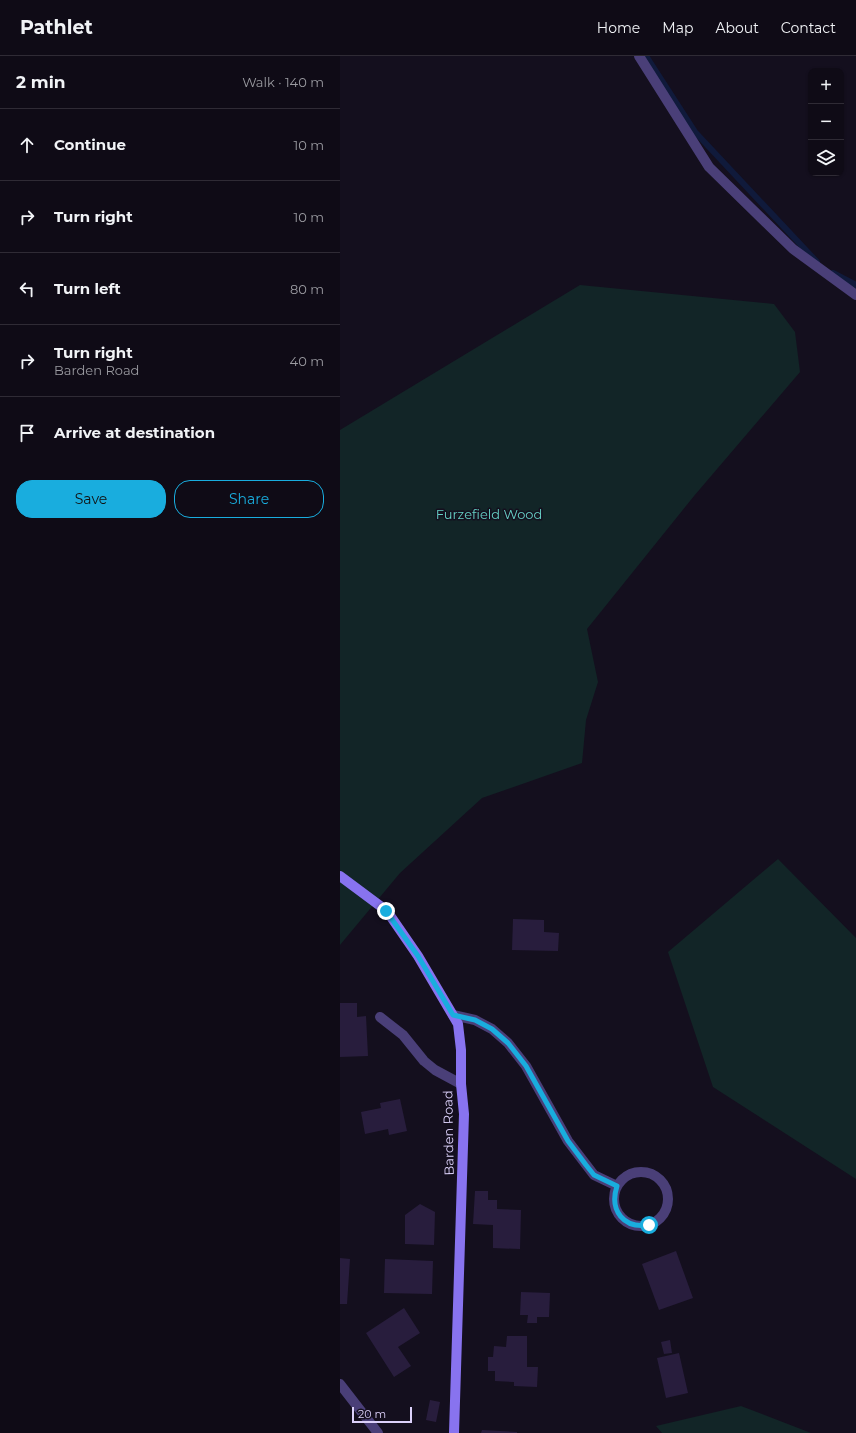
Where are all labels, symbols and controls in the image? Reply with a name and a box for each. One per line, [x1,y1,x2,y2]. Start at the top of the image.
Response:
text: Pathlet [20,16,93,39]
text: Home [597,19,640,37]
text: Map [662,19,693,37]
text: About [715,19,759,37]
text: Contact [781,19,836,37]
map controls [808,68,844,176]
button: + [808,68,844,104]
text: 2 min [16,72,66,92]
text: Walk · 140 m [242,74,324,90]
button: − [808,104,844,140]
icon: ahead [16,134,38,156]
text: Continue [54,135,126,154]
text: 10 m [294,137,324,153]
button: layers [808,140,844,176]
icon: right [16,206,38,228]
text: Turn right [54,207,133,226]
text: 10 m [294,209,324,225]
icon: left [16,278,38,300]
text: Turn left [54,279,121,298]
text: 80 m [290,281,324,297]
text: Turn right [54,343,133,362]
icon: right [16,350,38,372]
text: 40 m [290,353,324,369]
text: Barden Road [54,362,139,378]
icon: arrive [16,422,38,444]
text: Arrive at destination [54,423,215,442]
button: Save [16,480,166,518]
button: Share [174,480,324,518]
park label: Furzefield Wood [436,506,542,522]
route end [377,902,395,920]
street label: Barden Road [439,1090,457,1176]
route start [640,1216,658,1234]
scale bar [352,1405,412,1424]
text: 20 m [358,1407,386,1421]

